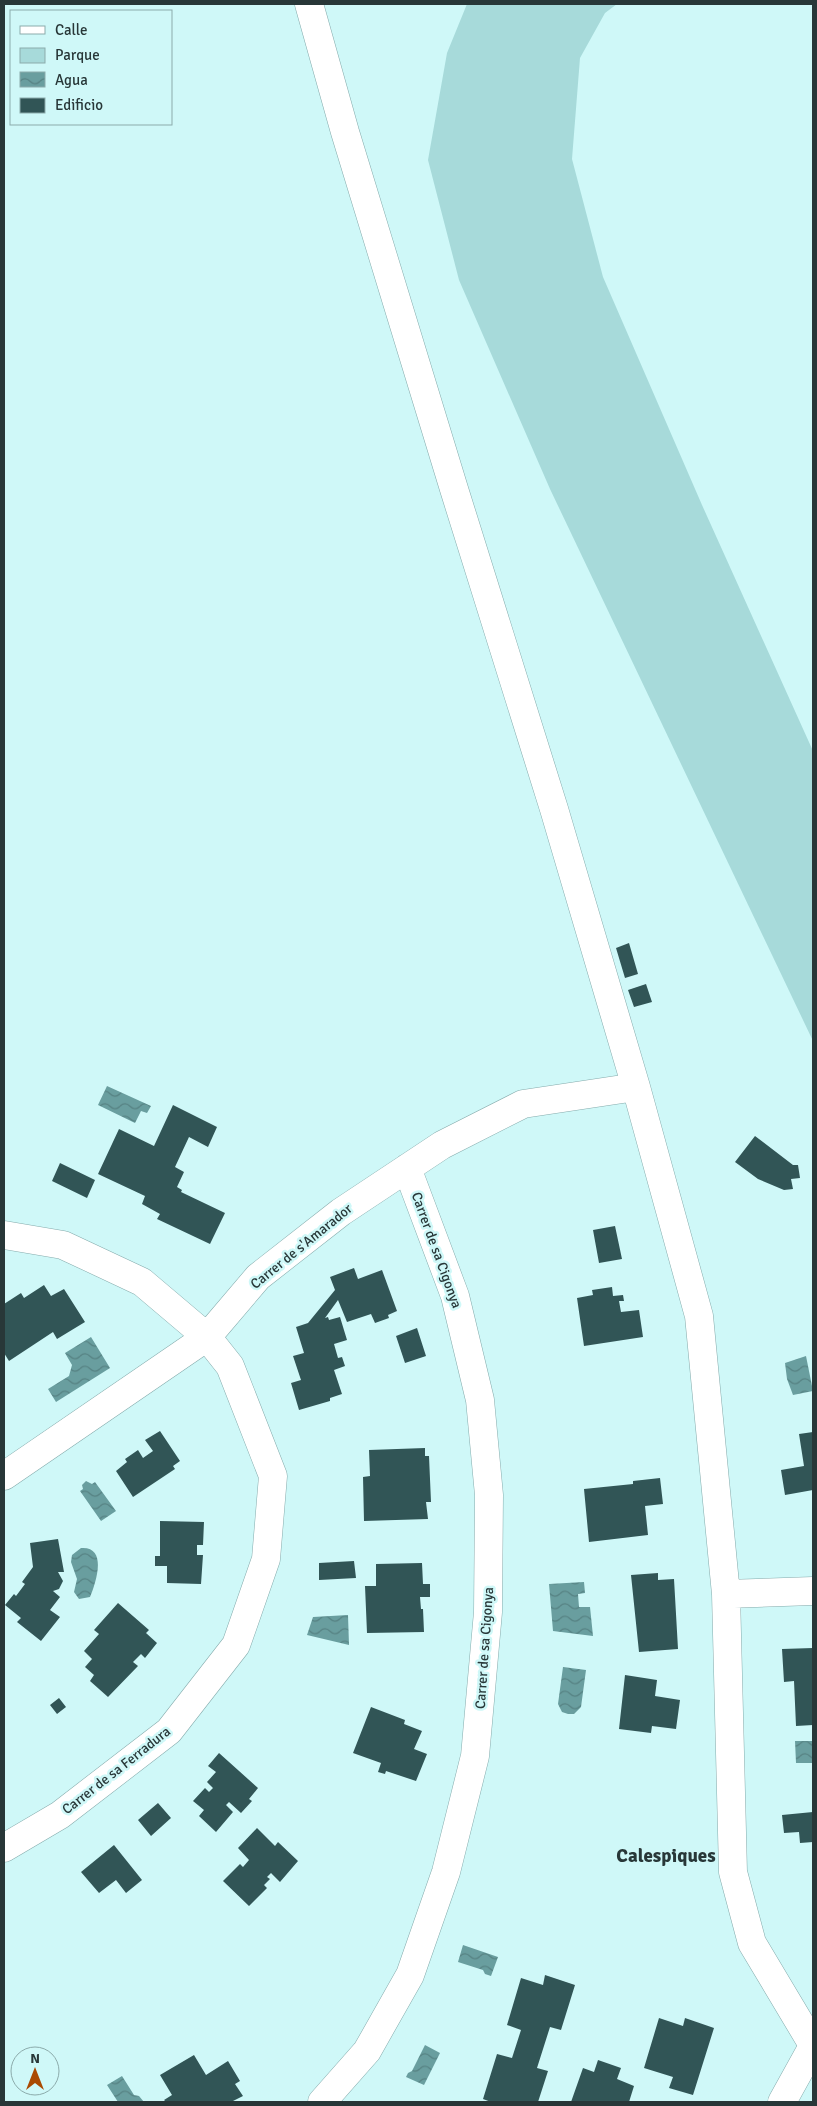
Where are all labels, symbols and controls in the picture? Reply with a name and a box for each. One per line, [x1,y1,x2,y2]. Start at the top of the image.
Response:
legend [10,10,172,125]
text: Calle [55,21,88,39]
text: Parque [55,46,100,64]
text: Agua [55,71,88,89]
text: Edificio [55,96,103,114]
street label: Carrer de sa Cigonya [408,1190,465,1311]
street label: Carrer de s'Amarador [247,1200,356,1293]
street label: Carrer de sa Cigonya [472,1586,497,1710]
street label: Carrer de sa Ferradura [59,1723,174,1818]
district label: Calespiques [616,1844,716,1868]
north arrow [10,2046,60,2096]
text: N [30,2050,40,2067]

